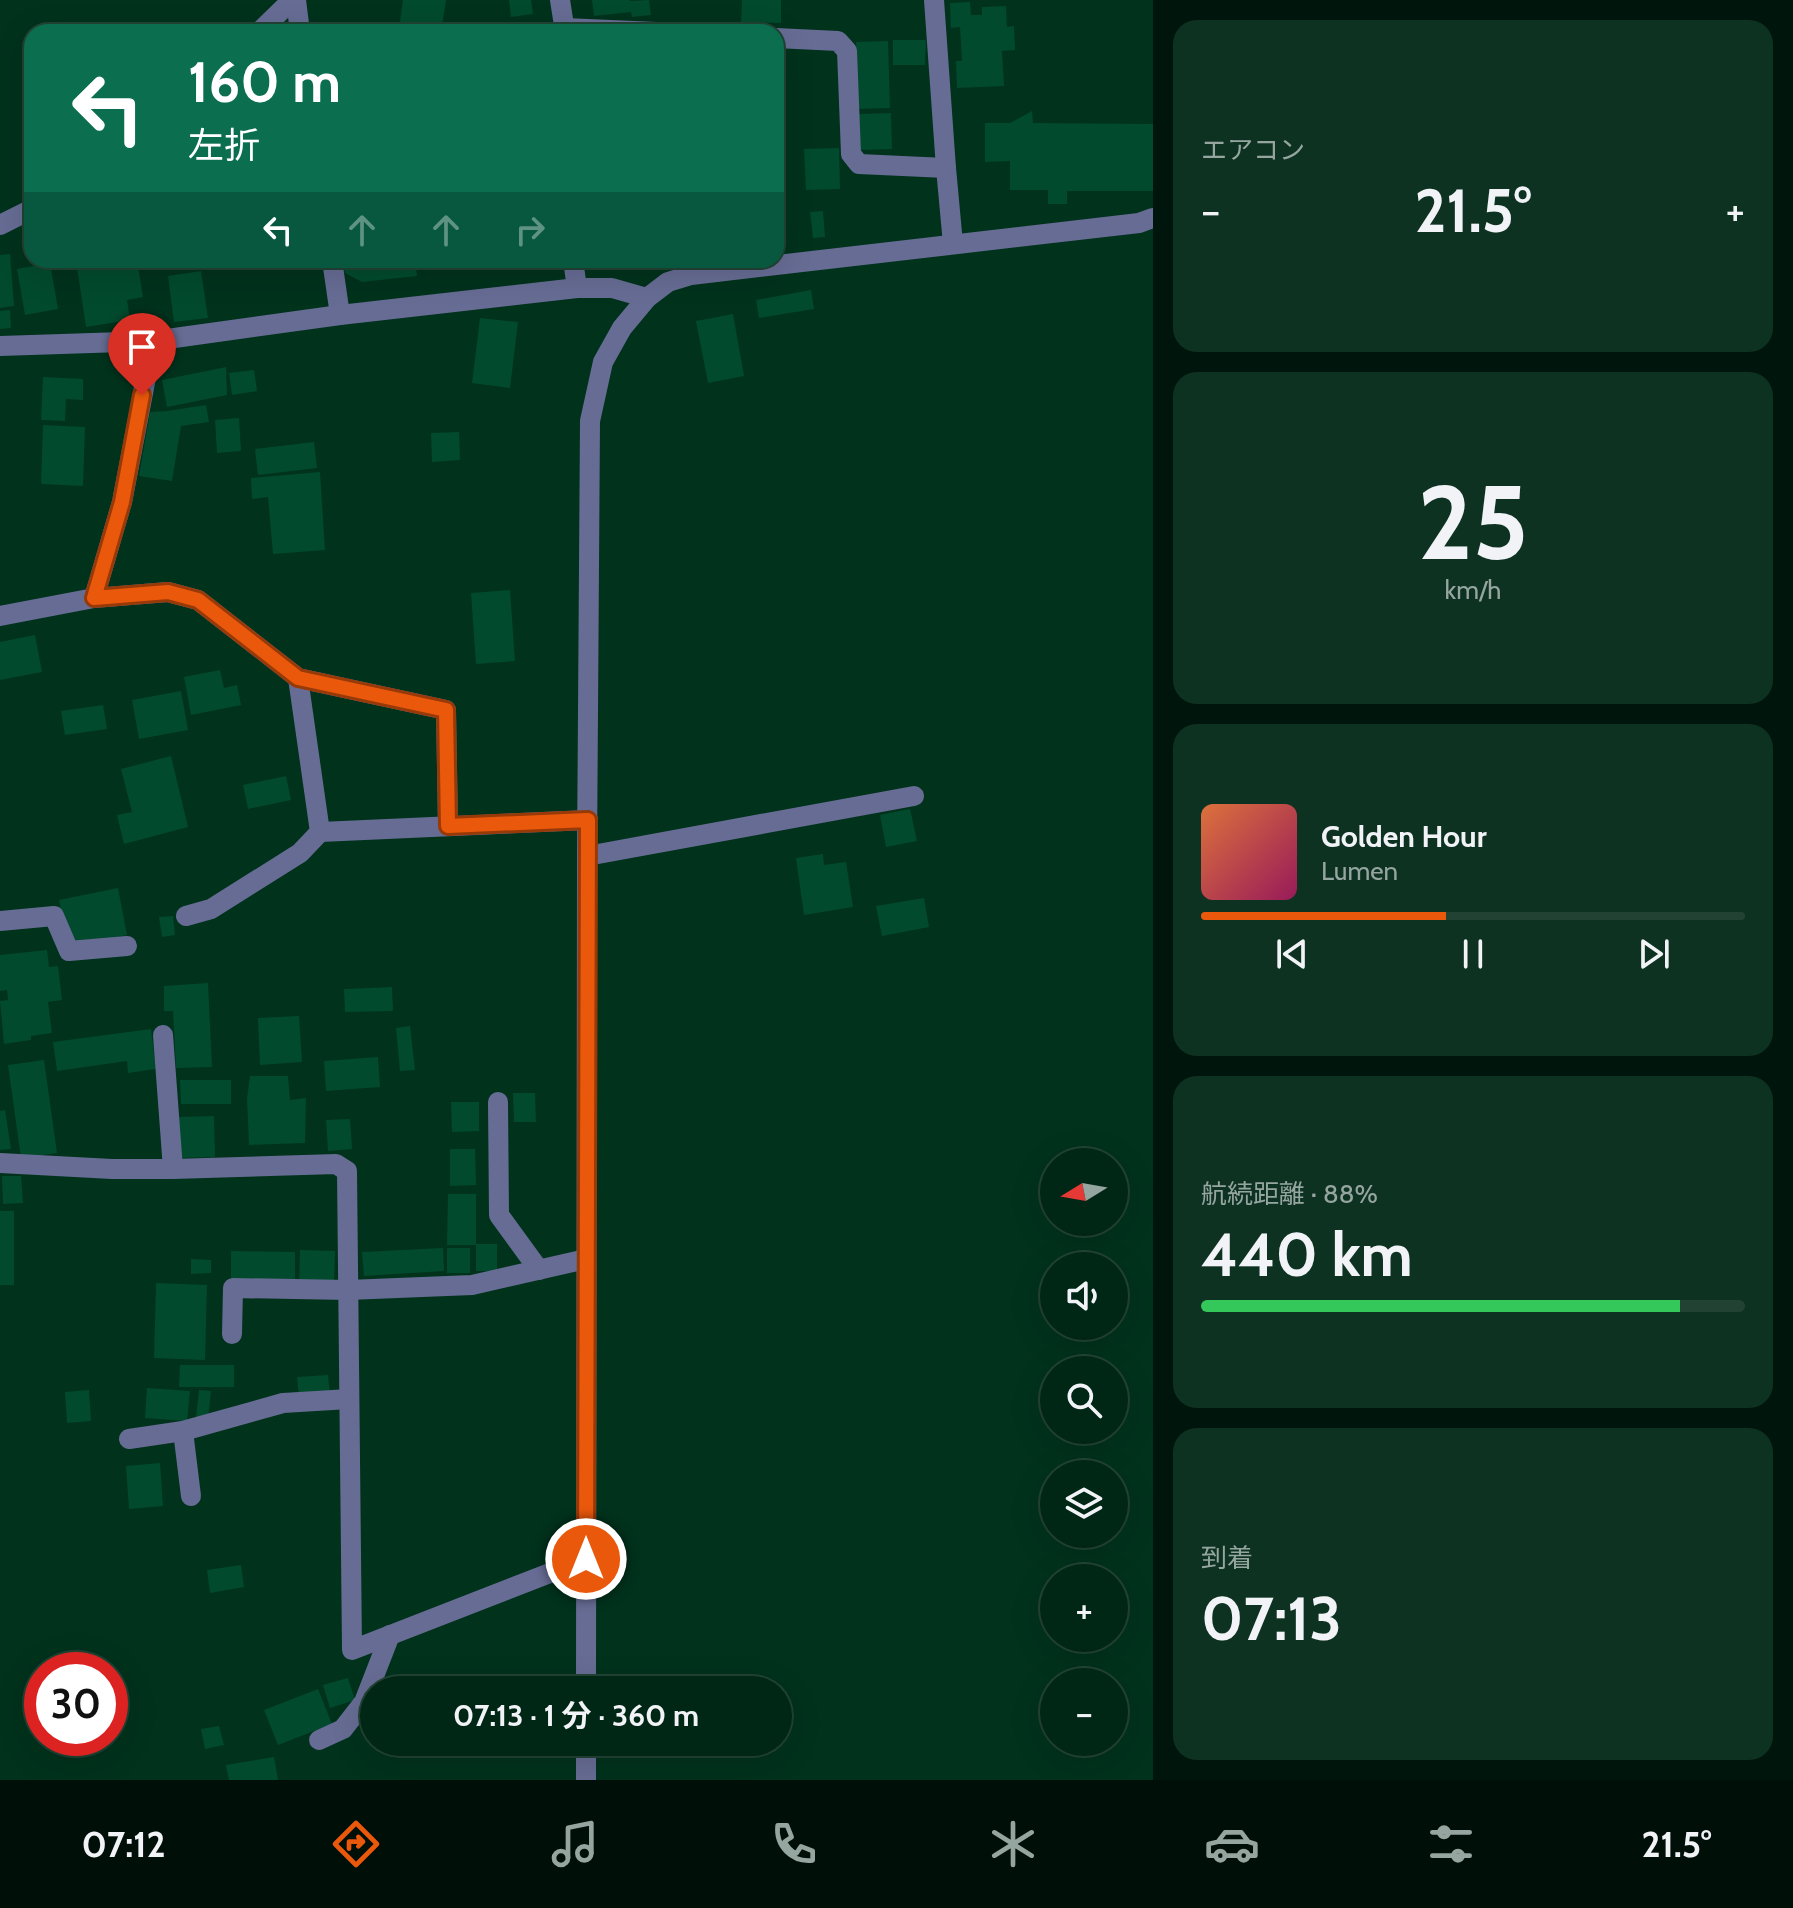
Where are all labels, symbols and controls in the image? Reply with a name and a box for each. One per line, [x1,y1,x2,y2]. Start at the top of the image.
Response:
text: 160 m [188,48,341,116]
icon: left [56,56,160,160]
text: 左折 [188,123,260,167]
text: エアコン [1201,134,1305,166]
text: 21.5° [1415,174,1531,247]
text: − [1201,184,1220,237]
text: + [1726,184,1745,237]
icon: left [256,208,300,252]
icon: ahead [340,208,384,252]
icon: ahead [424,208,468,252]
icon: right [508,208,552,252]
pin [108,313,176,395]
icon: arrive [120,325,164,369]
text: 25 [1418,459,1528,585]
text: km/h [1445,574,1501,606]
text: Golden Hour [1321,818,1487,855]
text: Lumen [1321,855,1398,887]
icon: previous [1270,932,1314,976]
icon: pause [1451,932,1495,976]
icon: next [1632,932,1676,976]
north arrow [1040,1148,1128,1236]
map controls [1040,1148,1128,1756]
text: 航続距離 · 88% [1201,1178,1378,1210]
text: 440 km [1201,1218,1413,1291]
button: sound [1040,1252,1128,1340]
button: search [1040,1356,1128,1444]
button: layers [1040,1460,1128,1548]
position arrow [544,1517,628,1601]
text: 到着 [1201,1542,1253,1574]
button: + [1040,1564,1128,1652]
text: 07:13 [1201,1582,1342,1655]
speed limit sign: 30 [24,1652,128,1756]
button: − [1040,1668,1128,1756]
text: 07:13 · 1 分 · 360 m [453,1697,699,1734]
icon: directions [328,1816,384,1872]
icon: music [547,1816,603,1872]
icon: phone [766,1816,822,1872]
icon: climate [985,1816,1041,1872]
icon: car [1204,1816,1260,1872]
icon: filters [1423,1816,1479,1872]
text: 07:12 [81,1822,166,1866]
text: 21.5° [1641,1822,1712,1866]

